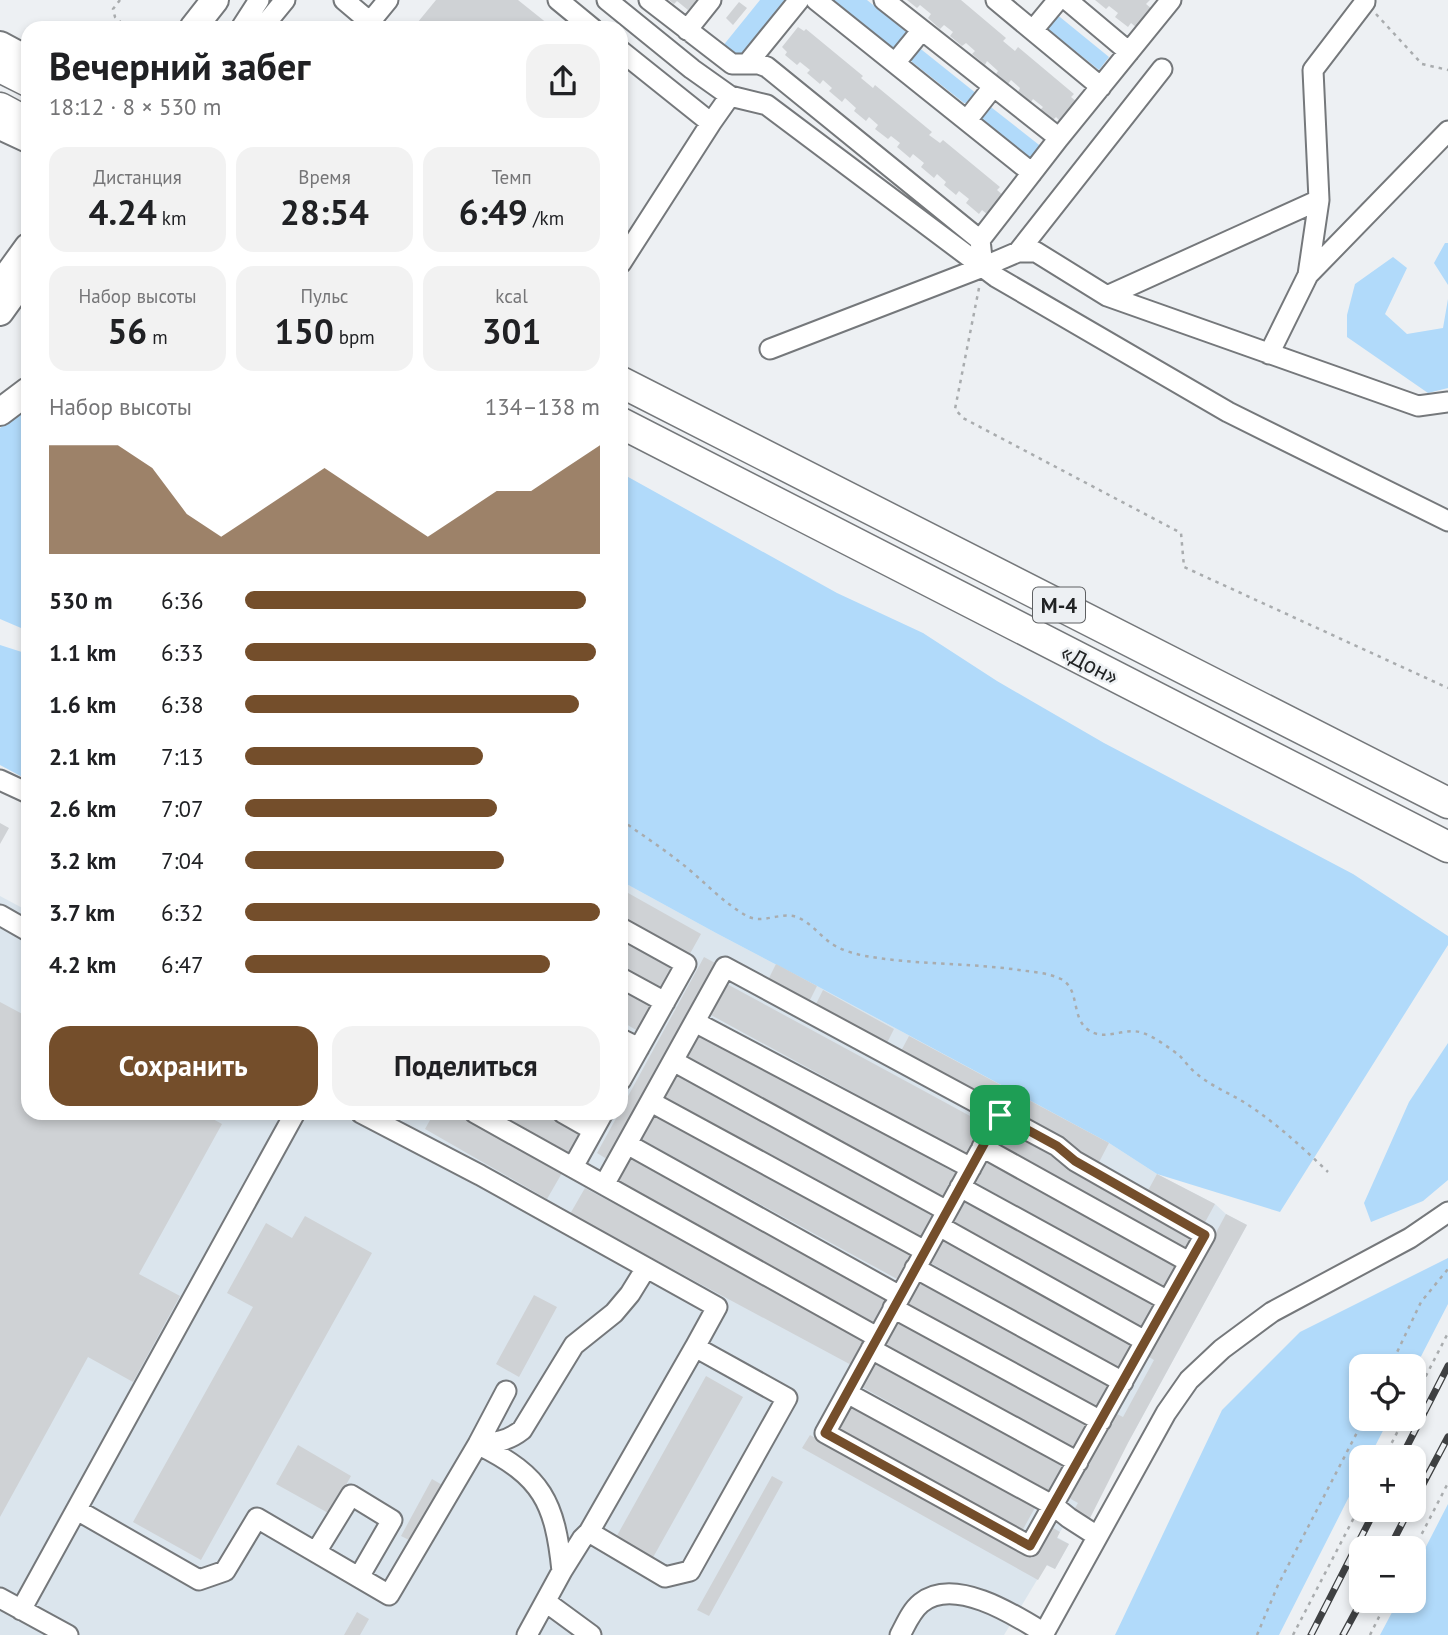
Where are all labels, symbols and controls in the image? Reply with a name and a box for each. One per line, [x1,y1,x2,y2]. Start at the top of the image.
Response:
text: Вечерний забег [49,41,310,90]
button: share [526,44,600,118]
text: 18:12 · 8 × 530 m [49,92,221,121]
text: Дистанция [93,165,182,189]
text: Время [298,165,351,189]
text: Темп [491,165,532,189]
text: 4.24 [89,189,157,235]
text: 28:54 [280,189,369,235]
text: 6:49 [459,189,528,235]
text: km [157,206,186,230]
text: /km [528,206,564,230]
text: Набор высоты [78,284,197,308]
text: Пульс [301,284,348,308]
text: kcal [495,284,528,308]
text: 56 [107,308,147,354]
text: 150 [274,308,334,354]
text: 301 [482,308,541,354]
text: m [147,325,168,349]
text: bpm [334,325,375,349]
text: Набор высоты [49,392,192,421]
text: 134–138 m [485,392,600,421]
text: 530 m [49,586,112,615]
text: 6:36 [161,586,204,615]
road number: М-4 [1033,588,1085,622]
street label: «Дон» [1056,637,1124,691]
text: 1.1 km [49,638,116,667]
text: 6:33 [161,638,204,667]
text: 1.6 km [49,690,116,719]
text: 6:38 [161,690,204,719]
text: 2.1 km [49,742,116,771]
text: 7:13 [161,742,204,771]
text: 2.6 km [49,794,116,823]
text: 7:07 [161,794,204,823]
text: 3.2 km [49,846,116,875]
text: 7:04 [161,846,204,875]
text: 3.7 km [49,898,115,927]
text: 6:32 [161,898,204,927]
text: 4.2 km [49,950,116,979]
text: 6:47 [161,950,204,979]
button: Сохранить [49,1026,318,1106]
button: Поделиться [332,1026,600,1106]
pin [970,1085,1030,1145]
icon: arrive [981,1096,1019,1134]
map controls [1349,1354,1426,1613]
button: locate [1349,1354,1426,1431]
button: + [1349,1445,1426,1522]
button: − [1349,1536,1426,1613]

